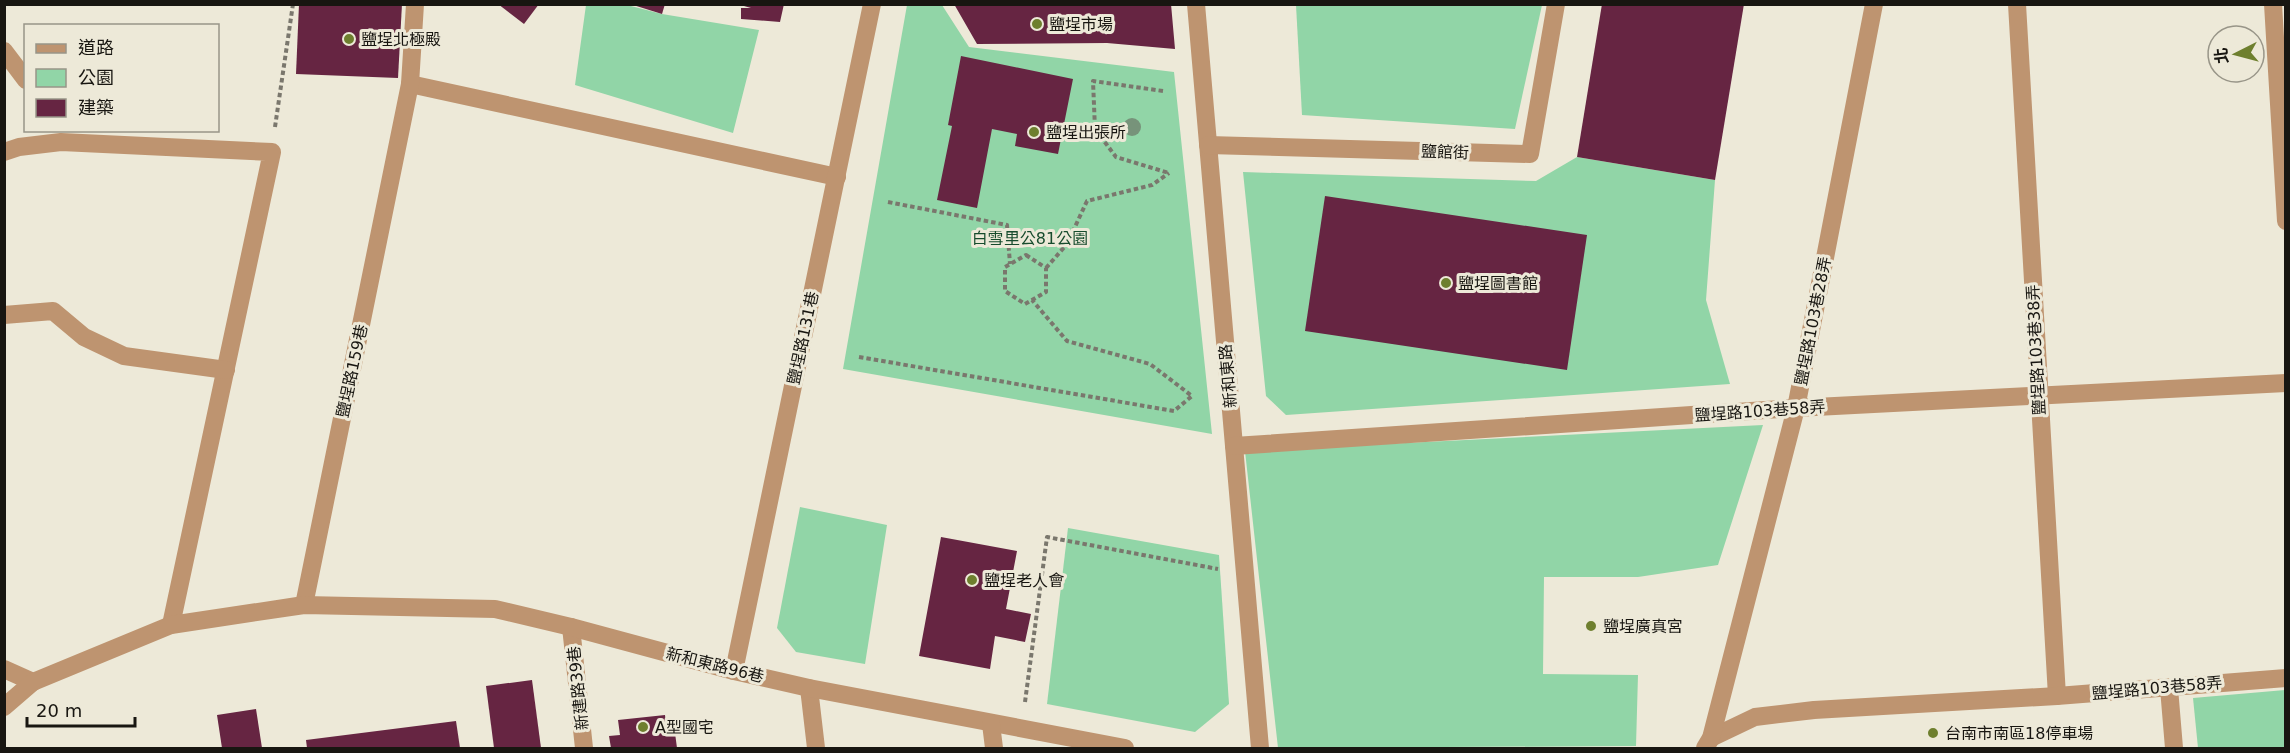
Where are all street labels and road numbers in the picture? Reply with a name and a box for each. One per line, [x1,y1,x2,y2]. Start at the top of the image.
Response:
street label: 鹽館街 [1421,142,1469,162]
street label: 鹽埕路103巷28弄 [1791,255,1835,387]
street label: 鹽埕路103巷38弄 [2023,284,2049,416]
street label: 鹽埕路131巷 [784,290,822,386]
street label: 鹽埕路159巷 [333,323,371,419]
street label: 新和東路 [1216,343,1240,409]
street label: 鹽埕路103巷58弄 [1694,397,1826,425]
street label: 新和東路96巷 [664,644,766,686]
street label: 新建路39巷 [564,645,592,731]
street label: 鹽埕路103巷58弄 [2091,673,2223,703]

